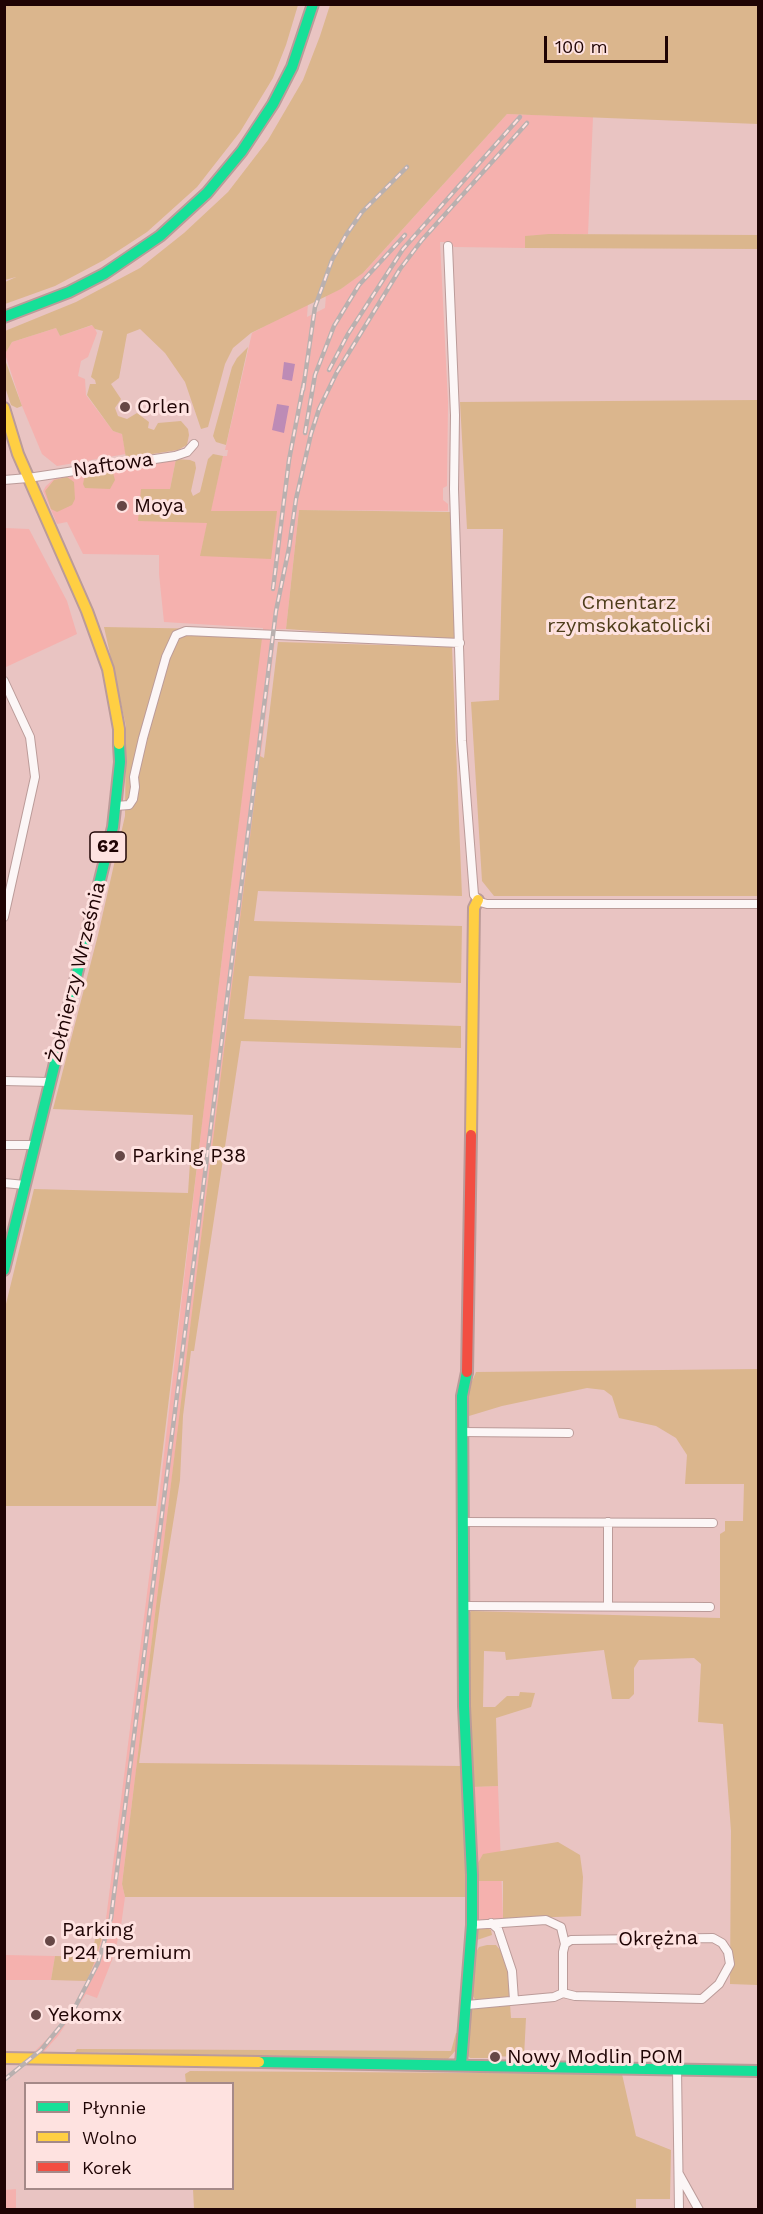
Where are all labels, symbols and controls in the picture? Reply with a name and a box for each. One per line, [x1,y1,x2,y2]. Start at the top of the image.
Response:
scale bar [547,24,672,62]
text: 100 m [555,36,608,57]
place label: Orlen [137,395,190,419]
marker: Orlen [118,400,132,414]
street label: Naftowa [71,448,155,482]
place label: Moya [134,494,184,518]
marker: Moya [115,499,129,513]
park label: Cmentarz rzymskokatolicki [547,591,711,638]
road number: 62 [90,832,126,862]
street label: Żołnierzy Września [43,879,111,1065]
place label: Parking P38 [132,1144,246,1168]
marker: Parking P38 [113,1149,127,1163]
place label: Parking P24 Premium [62,1918,192,1965]
street label: Okrężna [618,1926,698,1952]
marker: Parking P24 Premium [43,1934,57,1948]
place label: Yekomx [48,2003,122,2027]
marker: Yekomx [29,2008,43,2022]
place label: Nowy Modlin POM [507,2045,683,2069]
marker: Nowy Modlin POM [488,2050,502,2064]
legend [24,2082,234,2190]
text: Płynnie [82,2097,146,2118]
text: Wolno [82,2127,137,2148]
text: Korek [82,2157,132,2178]

